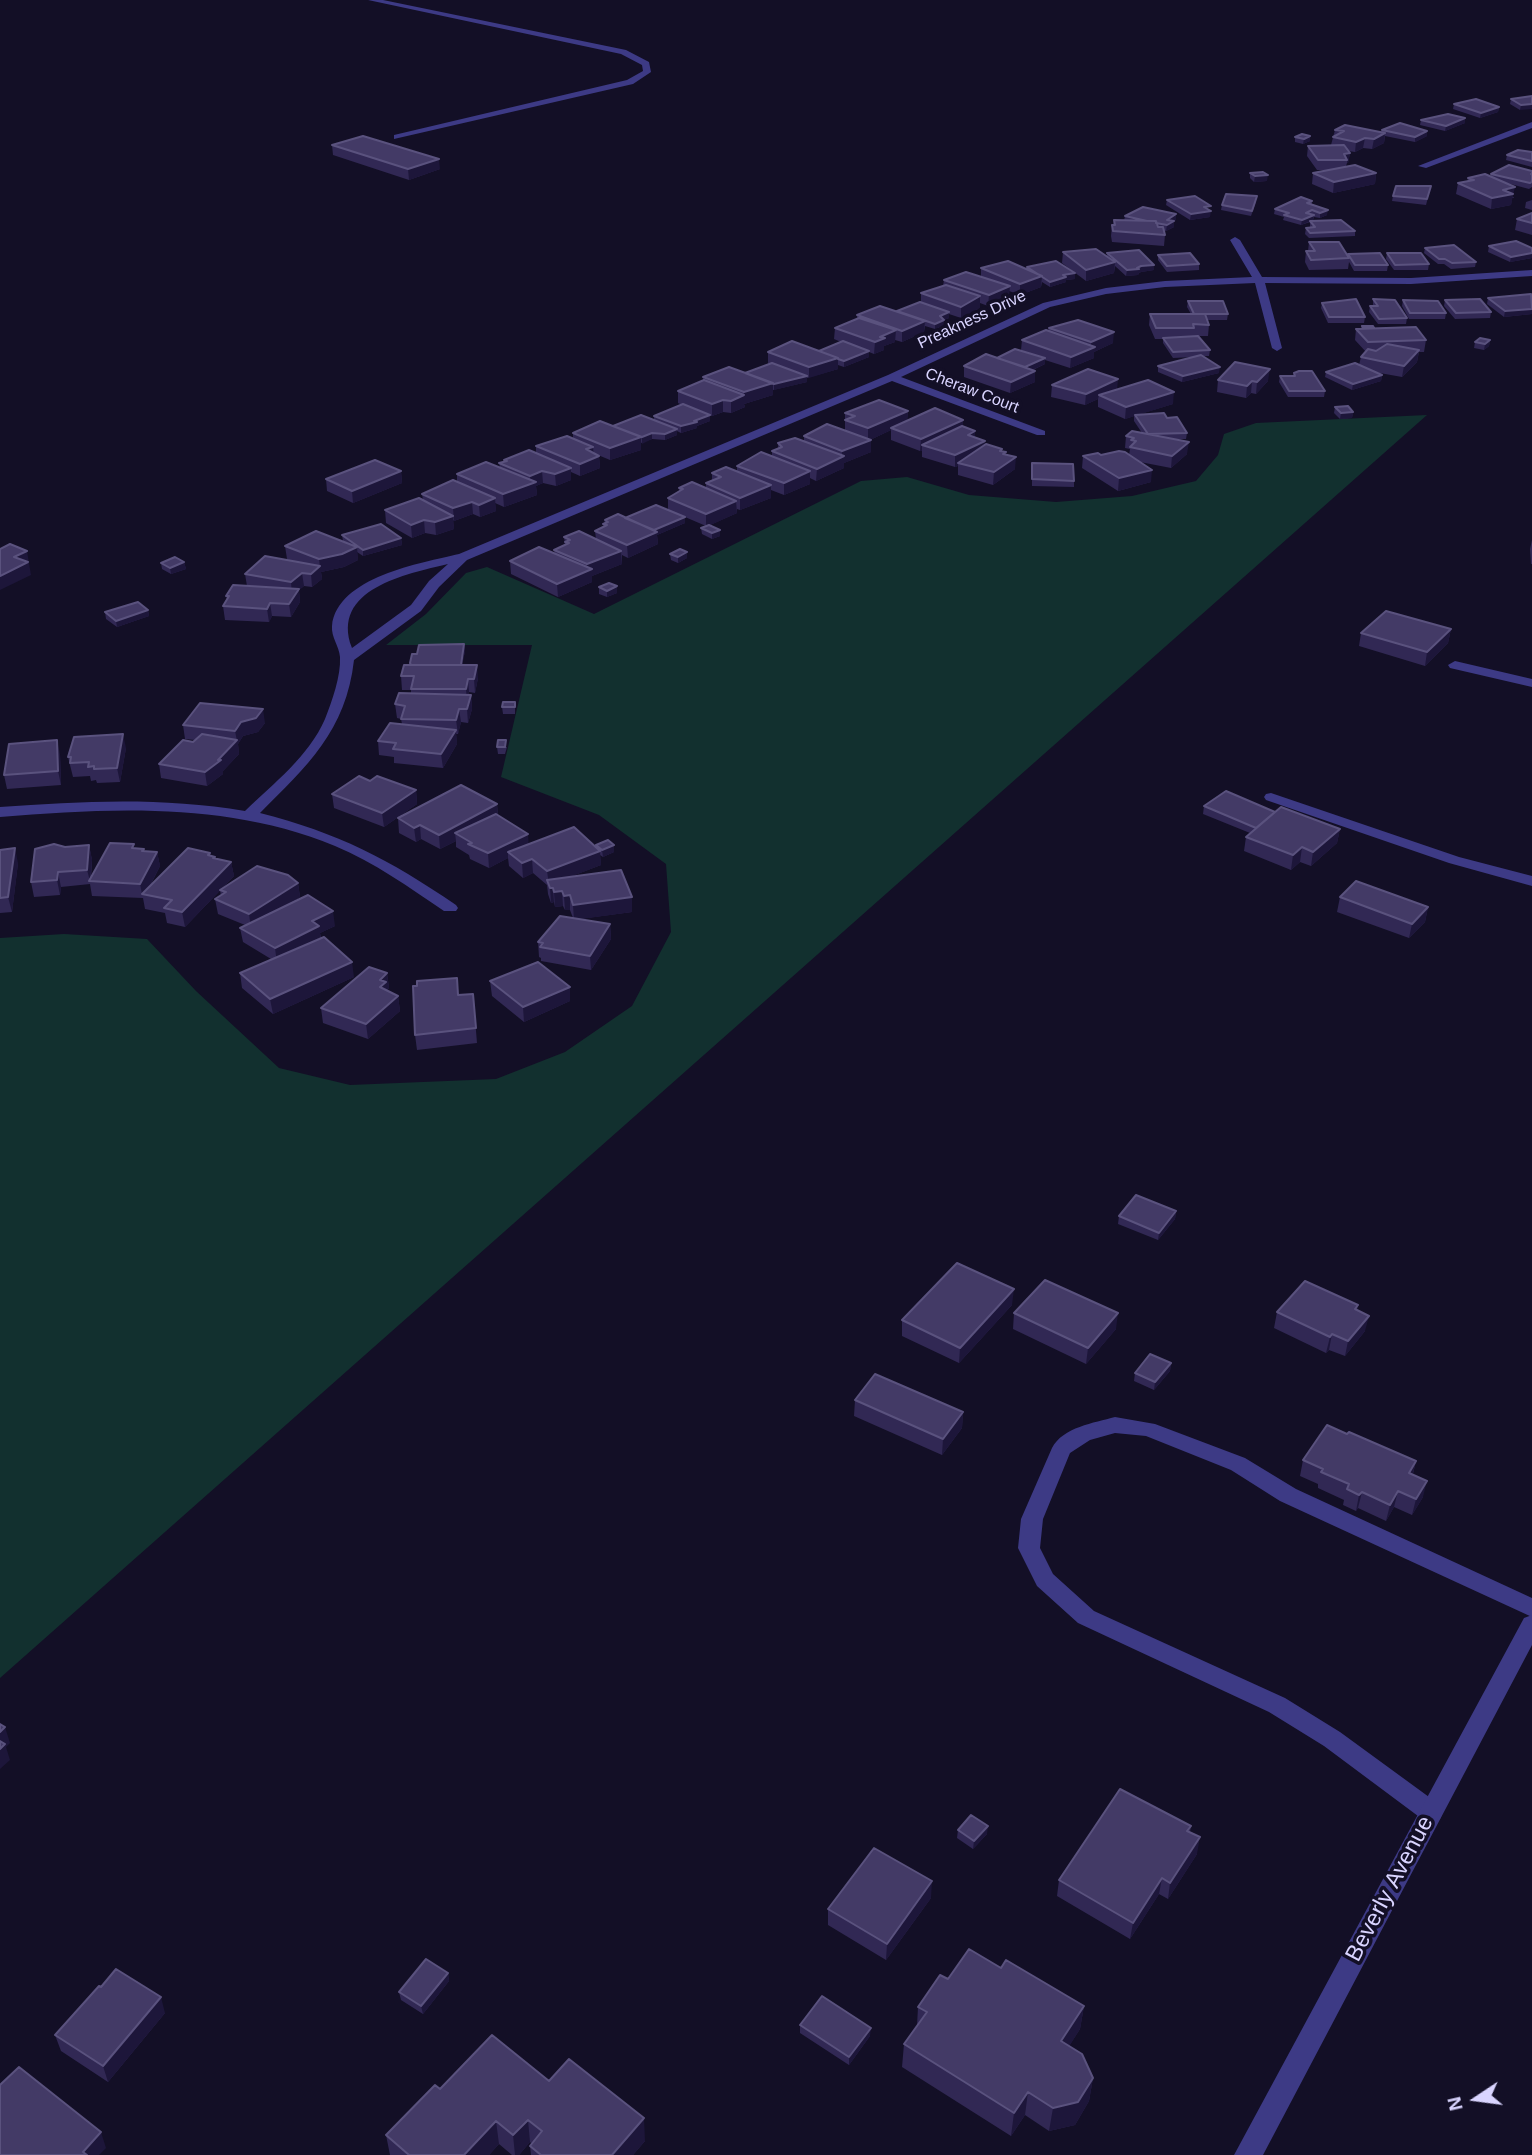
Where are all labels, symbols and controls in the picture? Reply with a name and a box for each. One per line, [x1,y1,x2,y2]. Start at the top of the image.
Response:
street label: Preakness Drive [915,286,1029,354]
street label: Cheraw Court [922,364,1022,418]
street label: Beverly Avenue [1340,1812,1440,1966]
north arrow [1441,2064,1511,2134]
text: N [1443,2095,1467,2113]

